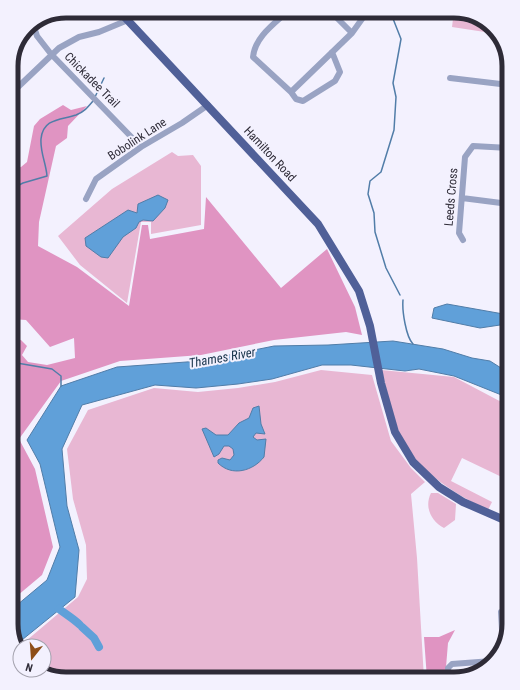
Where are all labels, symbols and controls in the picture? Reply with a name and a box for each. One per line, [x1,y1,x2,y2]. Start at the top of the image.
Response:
street label: Chickadee Trail [62,50,122,110]
street label: Bobolink Lane [105,115,169,163]
street label: Hamilton Road [241,124,299,184]
street label: Leeds Cross [441,167,461,227]
water label: Thames River [188,344,258,371]
north arrow [12,638,52,678]
text: N [24,660,34,674]

